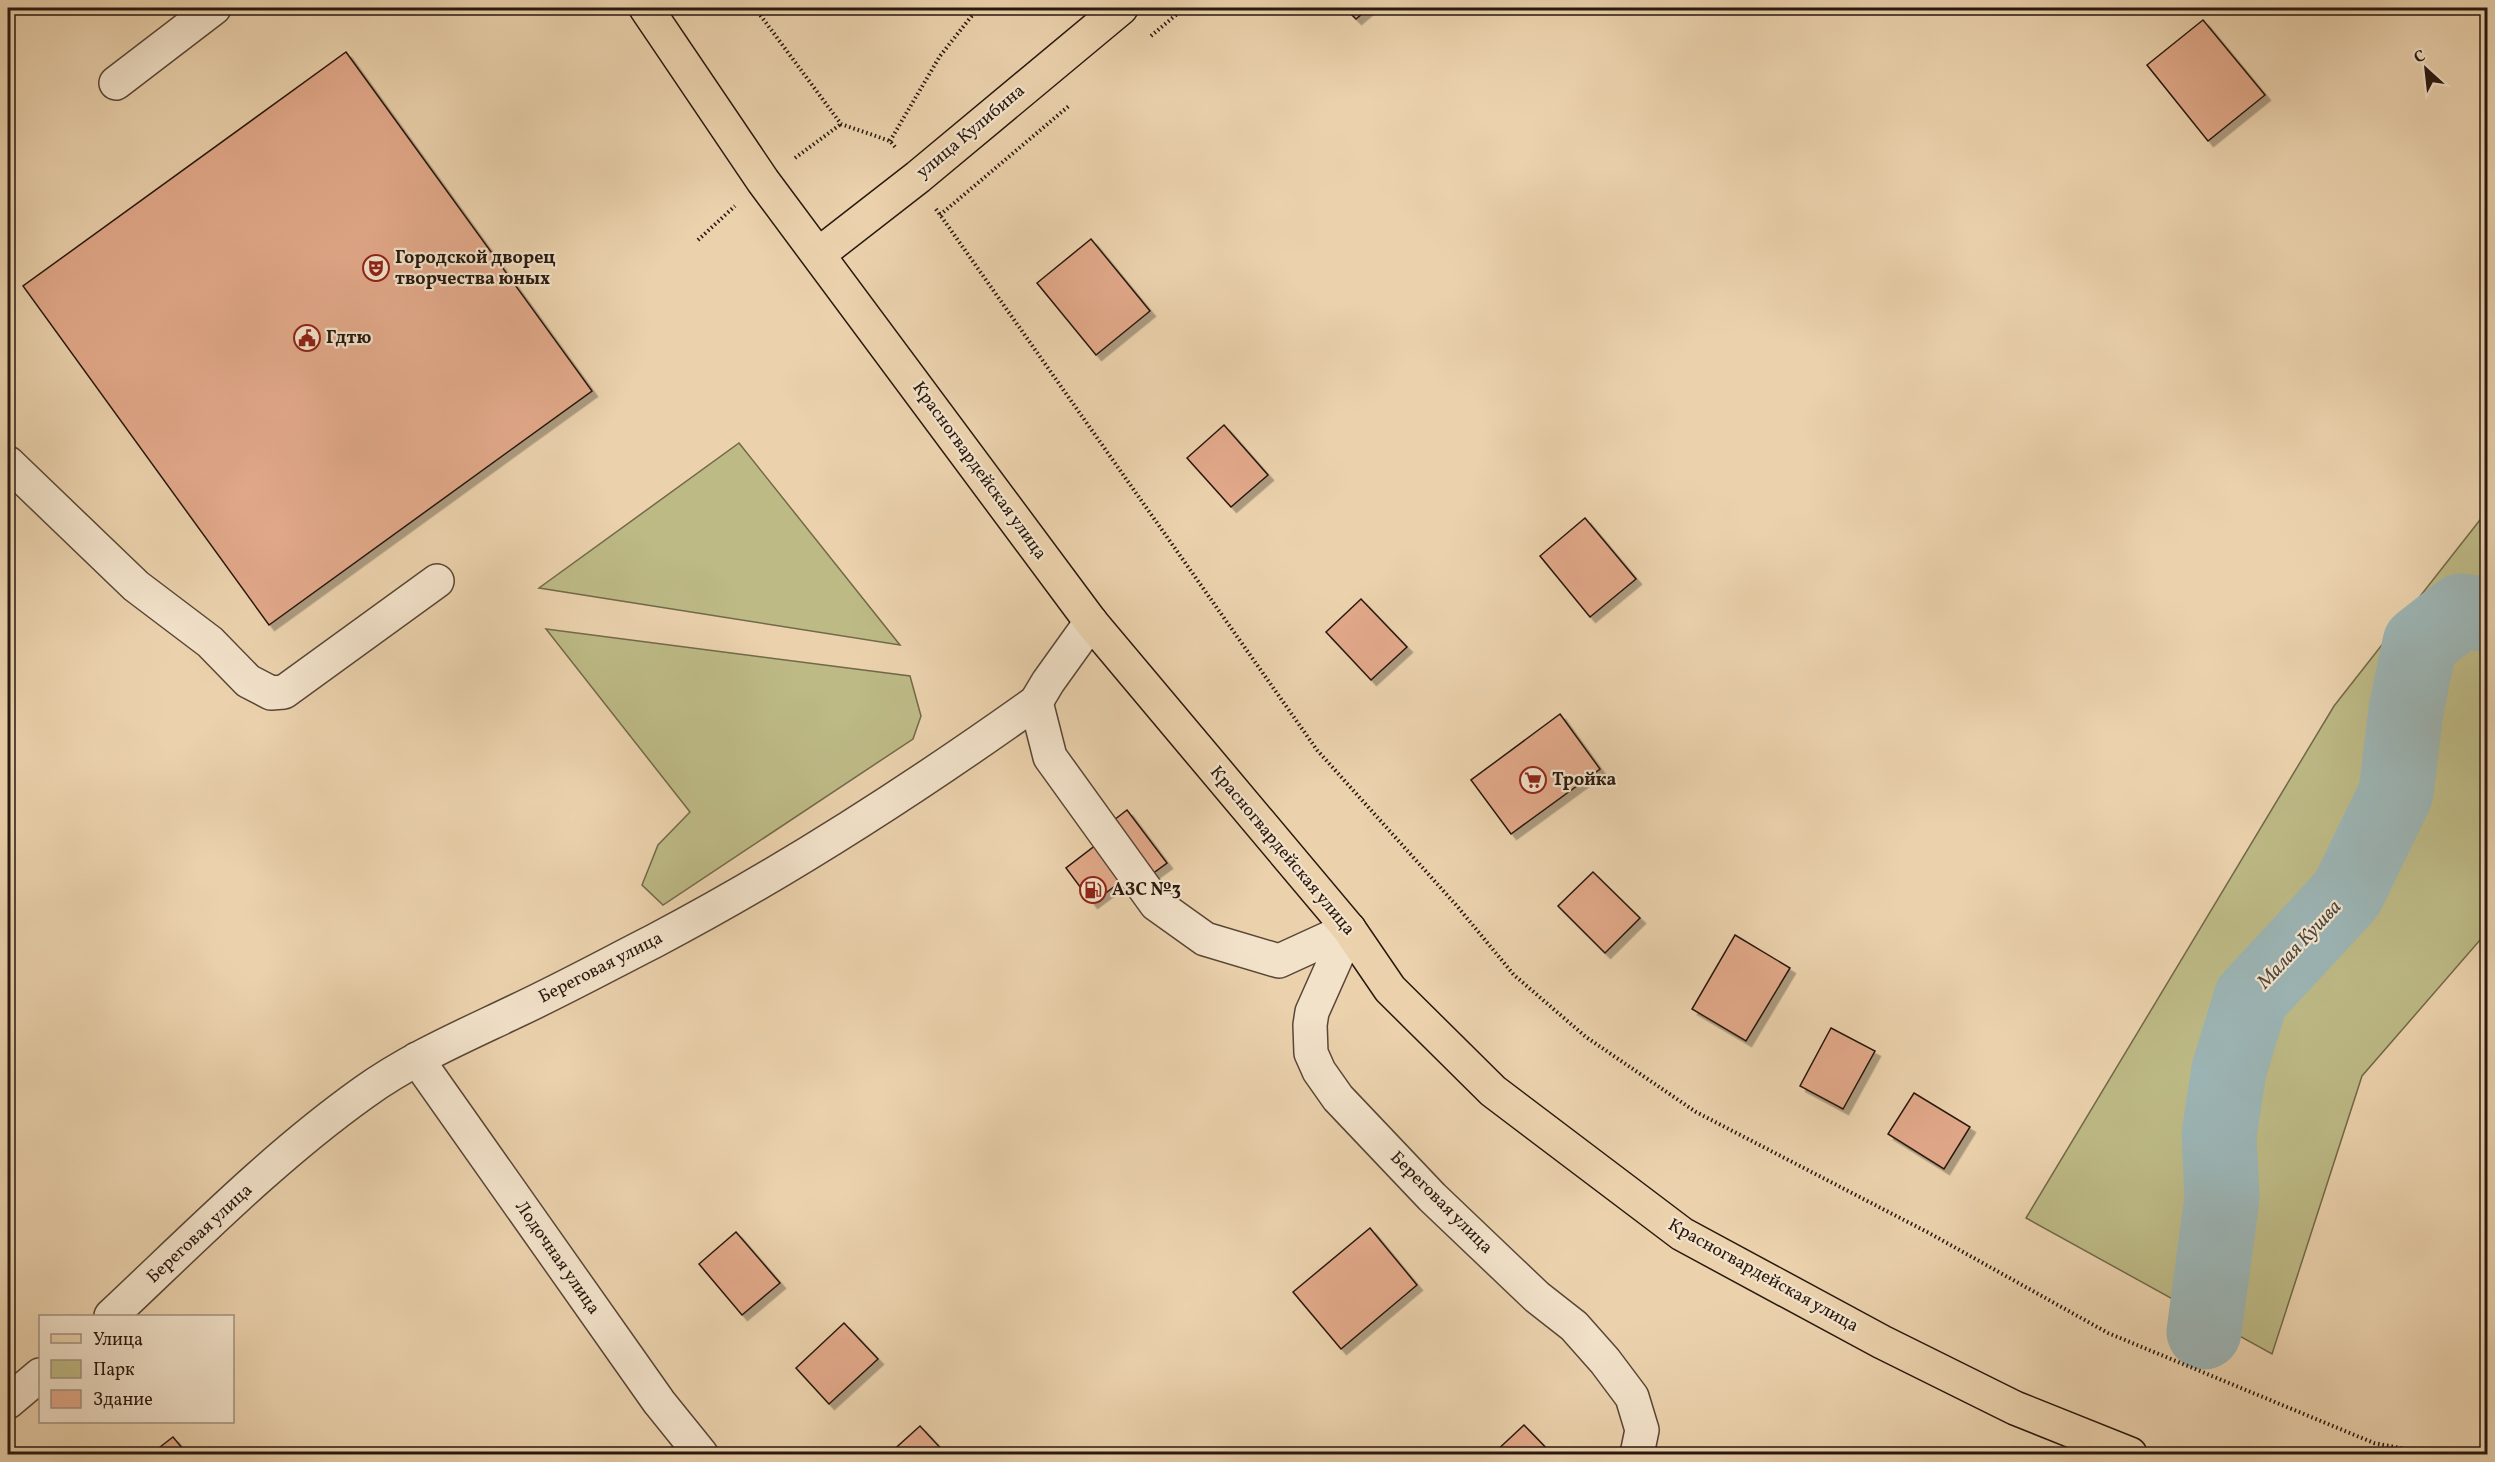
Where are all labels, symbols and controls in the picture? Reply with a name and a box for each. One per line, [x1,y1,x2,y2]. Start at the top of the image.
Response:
north arrow [2396,39,2456,99]
text: С [2411,45,2430,70]
street label: улица Кулибина [911,79,1031,185]
place label: Городской дворец творчества юных [395,246,556,292]
theatre icon: Городской дворец творчества юных [361,253,391,283]
public building icon: Гдтю [292,323,322,353]
place label: Гдтю [326,326,371,351]
street label: Красногвардейская улица [906,377,1052,565]
street label: Красногвардейская улица [1203,761,1361,941]
supermarket icon: Тройка [1518,765,1548,795]
place label: Тройка [1552,768,1616,793]
fuel station icon: АЗС №3 [1078,875,1108,905]
place label: АЗС №3 [1112,878,1181,903]
water label: Малая Кушва [2251,894,2349,996]
street label: Береговая улица [535,926,667,1010]
street label: Береговая улица [1384,1146,1498,1260]
street label: Береговая улица [142,1178,258,1290]
street label: Лодочная улица [508,1196,606,1320]
street label: Красногвардейская улица [1663,1213,1863,1339]
legend [39,1315,234,1423]
text: Улица [93,1328,143,1353]
text: Парк [93,1358,135,1383]
text: Здание [93,1388,153,1413]

